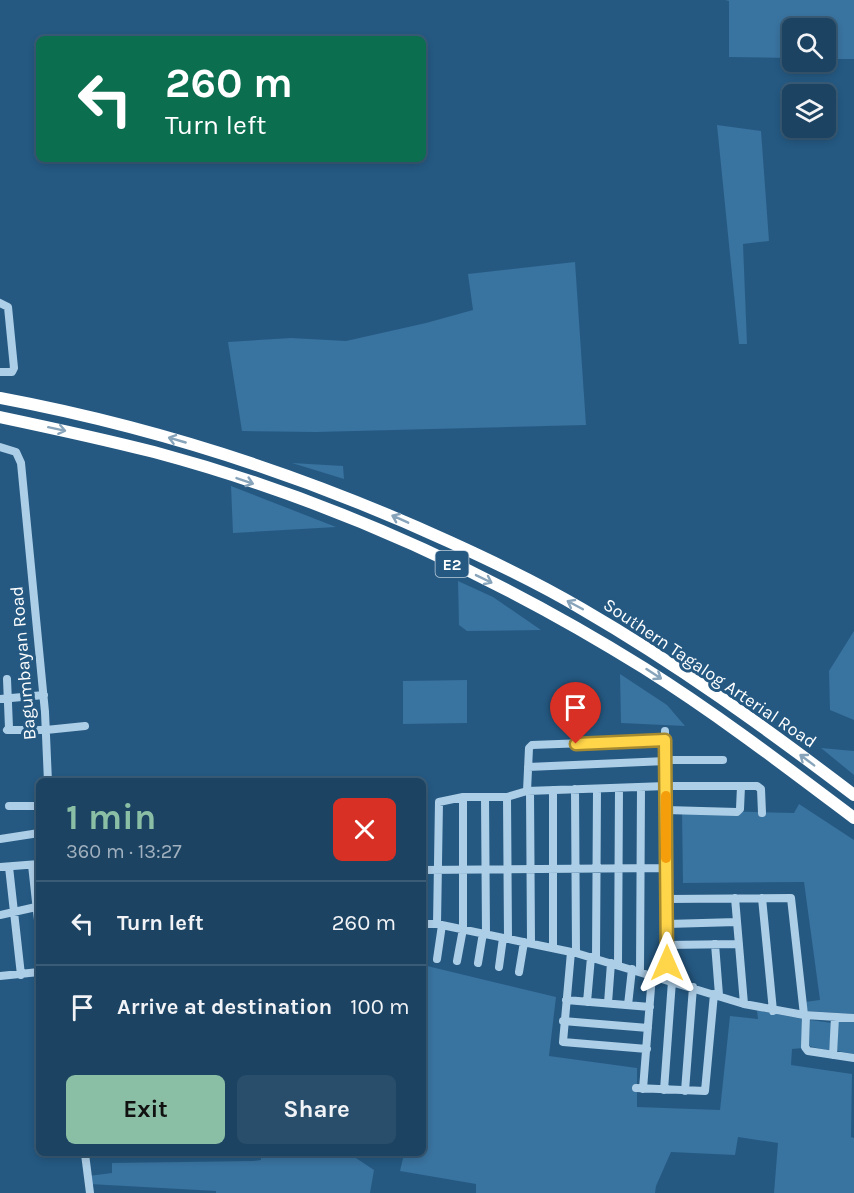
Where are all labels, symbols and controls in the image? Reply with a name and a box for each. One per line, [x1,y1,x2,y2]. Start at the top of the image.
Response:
map controls [782,18,836,138]
button: search [782,18,836,72]
text: 260 m [165,58,293,108]
icon: left [66,60,144,138]
button: layers [782,84,836,138]
text: Turn left [165,109,266,141]
one-way arrow [48,424,67,436]
one-way arrow [168,434,187,445]
one-way arrow [235,476,254,487]
one-way arrow [392,513,410,525]
road number: E2 [436,551,468,577]
one-way arrow [474,573,492,585]
street label: Bagumbayan Road [5,585,41,741]
street label: Southern Tagalog Arterial Road [599,593,821,753]
one-way arrow [567,599,584,611]
one-way arrow [645,668,662,681]
pin [550,682,601,744]
icon: arrive [559,691,592,724]
one-way arrow [800,753,816,766]
text: 1 min [66,796,156,838]
button: close [333,798,396,861]
text: 360 m · 13:27 [66,840,182,863]
icon: left [66,907,99,940]
text: Turn left [117,910,204,936]
text: 260 m [332,910,396,936]
position arrow [635,931,699,995]
icon: arrive [66,991,99,1024]
text: Arrive at destination [117,994,332,1020]
text: 100 m [350,994,410,1020]
button: Exit [66,1075,225,1144]
button: Share [237,1075,396,1144]

